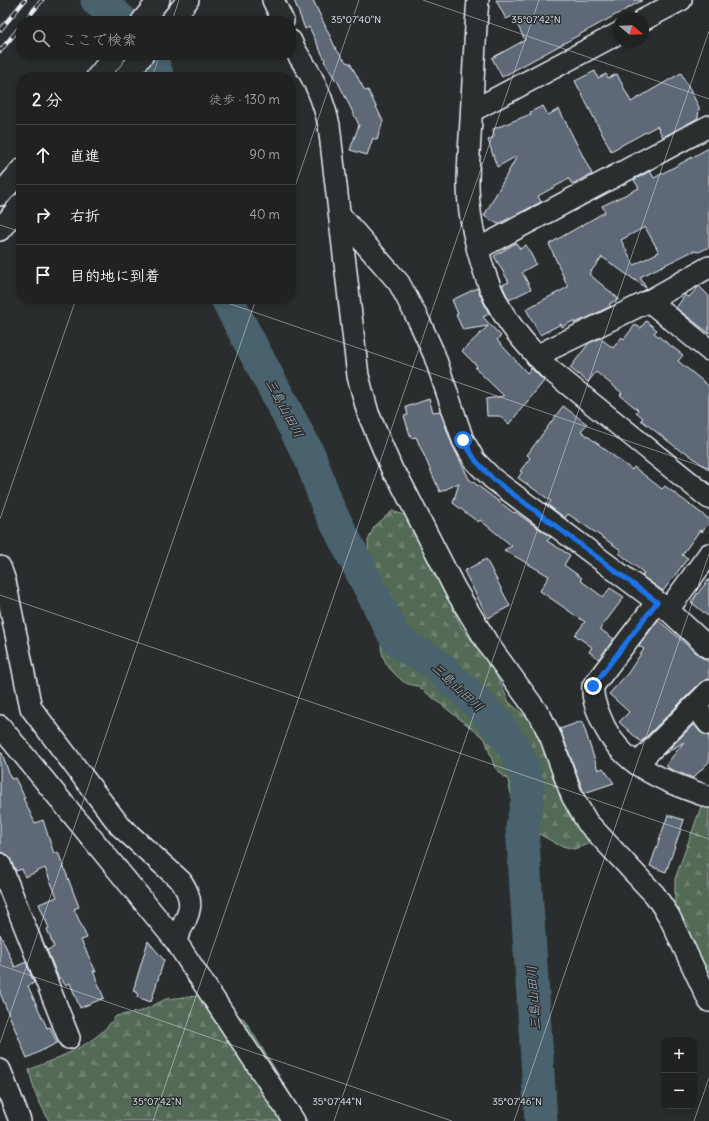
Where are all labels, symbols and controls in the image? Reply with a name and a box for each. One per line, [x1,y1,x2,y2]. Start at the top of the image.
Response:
north arrow [613,12,649,48]
text: 35°07'40"N [331,13,381,26]
text: 35°07'42"N [511,13,561,26]
search box [16,16,296,60]
icon: search [30,27,52,49]
text: ここで検索 [62,30,137,49]
text: 2 分 [32,89,62,111]
text: 徒歩 · 130 m [209,91,280,108]
icon: ahead [32,144,54,166]
text: 直進 [70,146,100,165]
text: 90 m [249,146,280,163]
icon: right [32,204,54,226]
text: 右折 [70,206,100,225]
text: 40 m [249,206,280,223]
icon: arrive [32,264,54,286]
text: 目的地に到着 [70,266,160,285]
water label: 三島山田川 [262,376,307,441]
route start [454,431,472,449]
water label: 三島山田川 [428,659,487,716]
route end [584,677,602,695]
water label: 三島山田川 [523,965,544,1031]
map controls [661,1037,697,1109]
button: + [661,1037,697,1073]
button: − [661,1073,697,1109]
text: 35°07'42"N [132,1095,182,1108]
text: 35°07'44"N [312,1095,362,1108]
text: 35°07'46"N [492,1095,542,1108]

